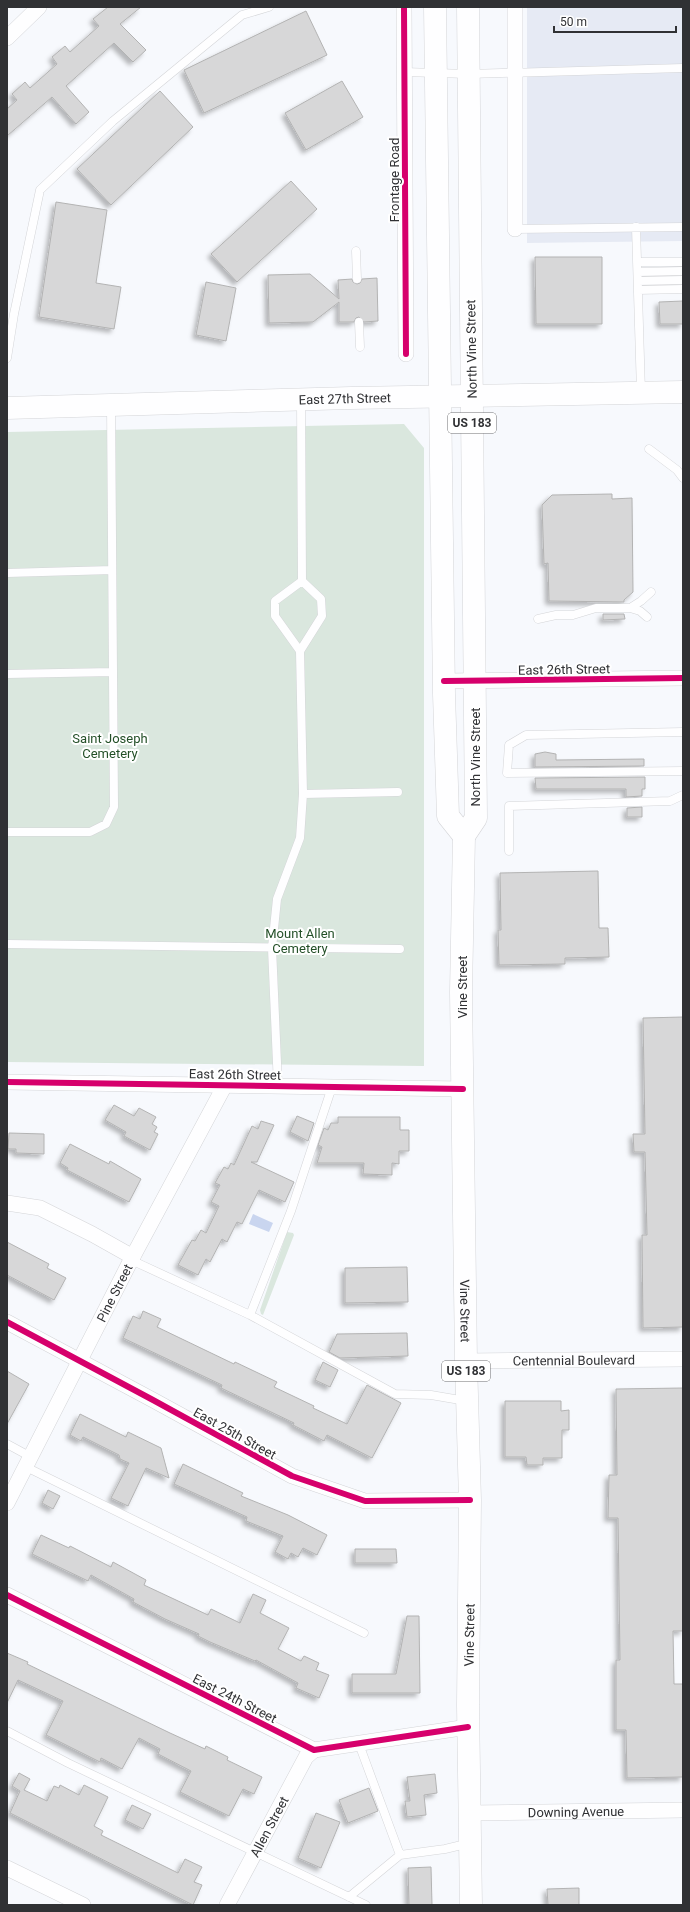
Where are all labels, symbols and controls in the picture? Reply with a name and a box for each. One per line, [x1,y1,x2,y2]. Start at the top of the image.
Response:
scale bar [554,8,676,34]
text: 50 m [560,15,587,29]
street label: Frontage Road [387,138,402,222]
street label: North Vine Street [463,299,480,399]
street label: East 27th Street [299,390,391,408]
road number: US 183 [448,413,496,433]
street label: East 26th Street [518,661,610,678]
street label: North Vine Street [468,707,483,807]
park label: Saint Joseph Cemetery [72,731,148,761]
park label: Mount Allen Cemetery [265,926,335,956]
street label: Vine Street [455,955,470,1019]
street label: East 26th Street [189,1066,281,1083]
street label: Pine Street [94,1262,136,1325]
street label: Vine Street [457,1279,473,1343]
street label: Centennial Boulevard [513,1352,635,1369]
road number: US 183 [442,1361,490,1381]
street label: East 25th Street [191,1405,279,1462]
street label: Vine Street [461,1603,478,1667]
street label: East 24th Street [190,1671,279,1726]
street label: Allen Street [247,1794,292,1860]
street label: Downing Avenue [528,1804,624,1820]

